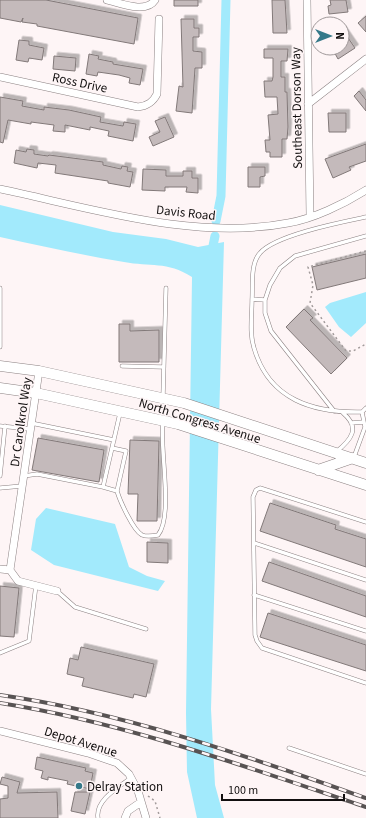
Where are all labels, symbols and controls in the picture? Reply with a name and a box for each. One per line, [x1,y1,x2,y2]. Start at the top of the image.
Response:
north arrow [310,16,350,56]
text: N [332,32,347,40]
street label: Southeast Dorson Way [287,47,307,169]
street label: Ross Drive [51,68,109,98]
street label: Davis Road [155,201,217,225]
street label: Dr Carolkrol Way [6,376,36,468]
street label: North Congress Avenue [137,394,263,448]
street label: Depot Avenue [42,722,119,762]
scale bar [222,776,344,802]
place label: Delray Station [87,778,163,796]
marker: Delray Station [74,781,84,791]
text: 100 m [228,782,258,799]

